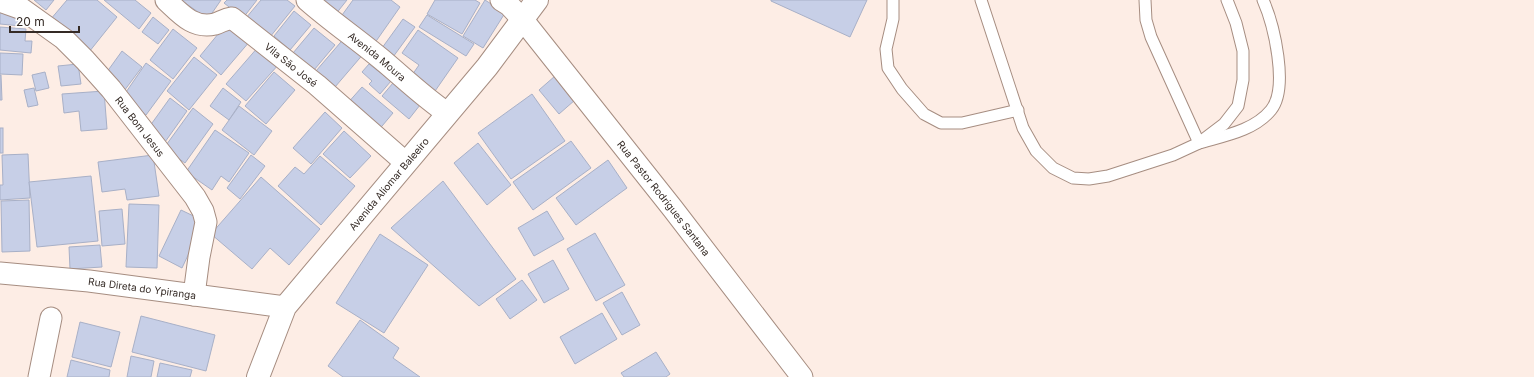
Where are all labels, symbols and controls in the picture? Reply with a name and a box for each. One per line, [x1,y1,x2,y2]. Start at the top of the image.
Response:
scale bar [10,8,79,34]
text: 20 m [16,14,45,29]
street label: Avenida Moura [346,29,408,83]
street label: Vila São José [263,40,320,89]
street label: Rua Bom Jesus [113,94,167,159]
street label: Avenida Aliomar Baleeiro [346,135,431,233]
street label: Rua Pastor Rodrigues Santana [615,138,713,258]
street label: Rua Direta do Ypiranga [88,275,197,301]

